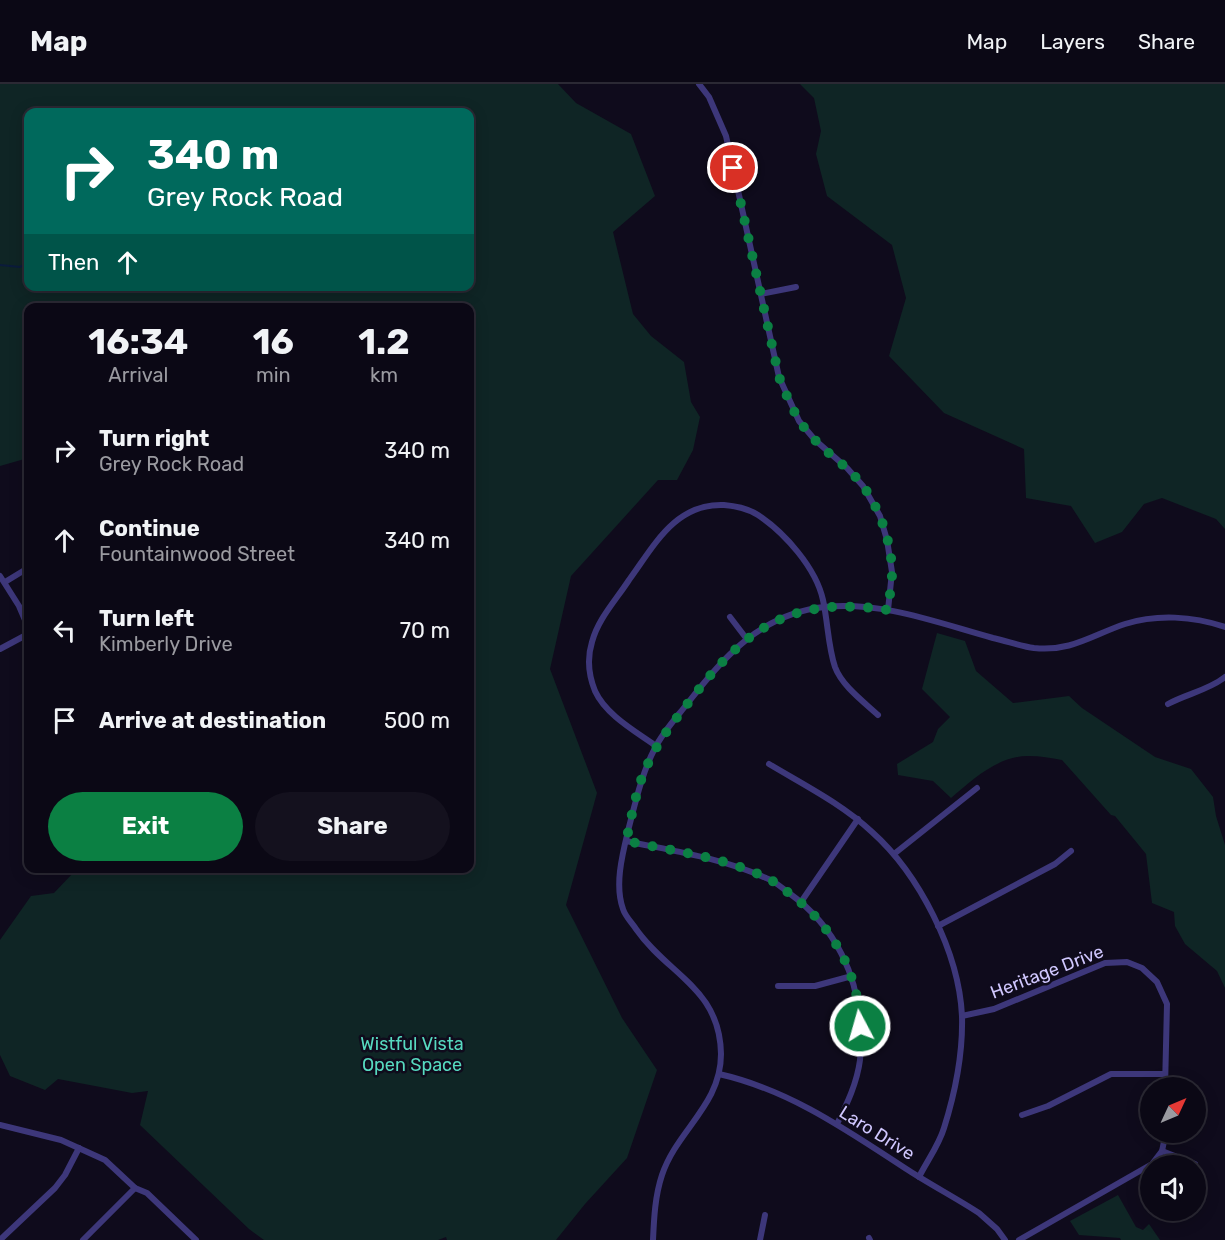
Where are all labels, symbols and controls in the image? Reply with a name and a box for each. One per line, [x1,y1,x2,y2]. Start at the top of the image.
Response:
text: Map [30,25,87,58]
text: Map [966,29,1007,54]
text: Layers [1040,29,1105,54]
text: Share [1138,29,1195,54]
text: 340 m [147,130,279,180]
icon: right [48,132,126,210]
pin [707,142,758,193]
icon: arrive [716,151,749,184]
text: Grey Rock Road [147,181,343,213]
icon: ahead [111,246,144,279]
text: Then [48,249,99,276]
text: 16:34 [88,320,188,363]
text: 16 [253,320,294,363]
text: 1.2 [358,320,410,363]
text: Arrival [108,363,168,387]
text: min [256,363,291,387]
text: km [370,363,398,387]
text: Turn right [99,425,209,452]
icon: right [48,434,81,467]
text: 340 m [384,437,450,464]
text: Grey Rock Road [99,452,244,476]
text: Continue [99,515,200,542]
icon: ahead [48,524,81,557]
text: 340 m [384,527,450,554]
text: Fountainwood Street [99,542,295,566]
text: Turn left [99,605,194,632]
icon: left [48,614,81,647]
text: 70 m [400,617,450,644]
text: Kimberly Drive [99,632,233,656]
icon: arrive [48,704,81,737]
text: Arrive at destination [99,707,326,734]
text: 500 m [384,707,450,734]
button: Exit [48,792,243,861]
button: Share [255,792,450,861]
street label: Heritage Drive [987,940,1107,1004]
position arrow [828,994,892,1058]
park label: Wistful Vista Open Space [360,1033,464,1076]
north arrow [1140,1077,1206,1143]
map controls [1140,1077,1206,1221]
street label: Laro Drive [835,1101,919,1165]
button: sound [1140,1155,1206,1221]

